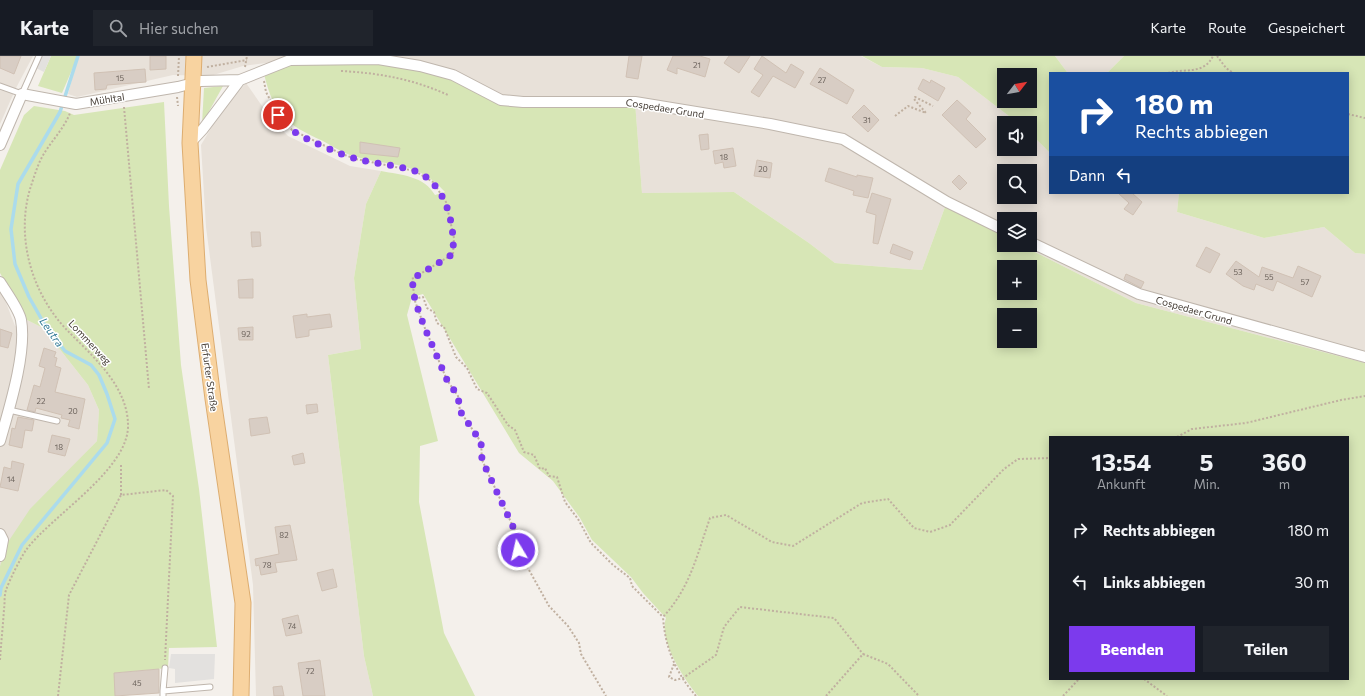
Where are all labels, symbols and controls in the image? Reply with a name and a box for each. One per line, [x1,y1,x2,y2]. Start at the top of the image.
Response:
search box [93,10,373,46]
text: Karte [20,16,69,39]
icon: search [107,17,129,39]
text: Hier suchen [139,19,219,37]
text: Karte [1151,19,1186,36]
text: Route [1208,19,1246,36]
text: Gespeichert [1268,19,1345,36]
house number: 21 [693,60,701,70]
north arrow [997,68,1037,108]
map controls [997,68,1037,348]
house number: 15 [116,73,124,83]
house number: 27 [818,75,826,85]
text: 180 m [1135,86,1213,120]
icon: right [1069,88,1121,140]
street label: Mühltal [89,90,125,108]
street label: Cospedaer Grund [625,96,705,120]
pin [261,98,295,132]
icon: arrive [267,104,289,126]
house number: 31 [863,115,871,125]
button: sound [997,116,1037,156]
text: Rechts abbiegen [1135,120,1268,142]
house number: 18 [720,152,728,162]
house number: 20 [758,164,768,174]
button: search [997,164,1037,204]
icon: left [1113,164,1135,186]
text: Dann [1069,166,1105,184]
button: layers [997,212,1037,252]
button: + [997,260,1037,300]
house number: 53 [1233,267,1243,277]
house number: 55 [1264,272,1274,282]
house number: 57 [1301,277,1309,287]
street label: Cospedaer Grund [1154,293,1234,327]
button: − [997,308,1037,348]
water label: Leutra [37,315,67,349]
street label: Lommerweg [66,317,114,367]
house number: 92 [241,329,251,339]
street label: Erfurter Straße [199,342,221,412]
house number: 22 [37,396,46,406]
house number: 20 [68,406,78,416]
house number: 18 [55,442,63,452]
text: 13:54 [1091,447,1151,476]
text: 5 [1200,447,1214,476]
text: 360 [1262,447,1307,476]
house number: 14 [7,474,15,484]
text: Ankunft [1097,476,1146,492]
text: Min. [1193,476,1220,492]
text: m [1279,476,1290,492]
icon: right [1069,519,1091,541]
text: Rechts abbiegen [1103,521,1215,539]
text: 180 m [1288,521,1329,539]
position arrow [497,529,539,571]
house number: 82 [279,530,289,540]
house number: 78 [262,560,272,570]
icon: left [1069,571,1091,593]
text: Links abbiegen [1103,573,1205,591]
text: 30 m [1295,573,1329,591]
house number: 74 [288,621,296,631]
button: Beenden [1069,626,1195,672]
button: Teilen [1203,626,1329,672]
house number: 72 [306,666,315,676]
house number: 45 [132,678,142,688]

